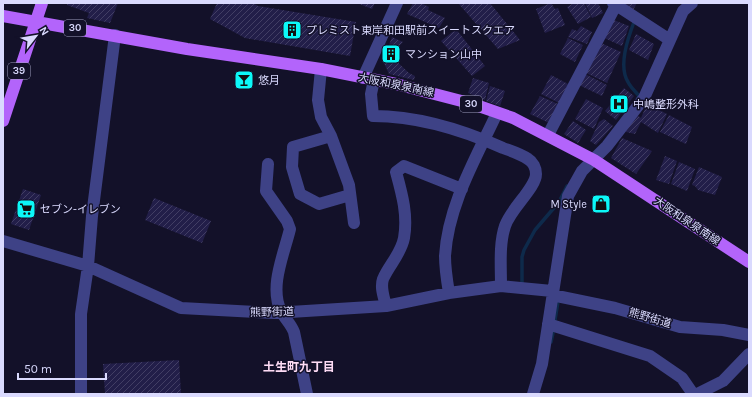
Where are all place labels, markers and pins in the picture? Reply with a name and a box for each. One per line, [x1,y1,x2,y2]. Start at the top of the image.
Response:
building icon: プレミスト東岸和田駅前スイートスクエア [281,19,303,41]
place label: プレミスト東岸和田駅前スイートスクエア [306,24,515,37]
building icon: マンション山中 [380,43,402,65]
place label: マンション山中 [405,48,482,61]
bar icon: 悠月 [233,69,255,91]
place label: 悠月 [258,74,280,87]
hospital icon: 中嶋整形外科 [608,93,630,115]
place label: 中嶋整形外科 [633,98,699,111]
shop icon: M Style [590,193,612,215]
supermarket icon: セブン-イレブン [15,198,37,220]
place label: M Style [550,198,587,211]
place label: セブン-イレブン [40,203,121,216]

